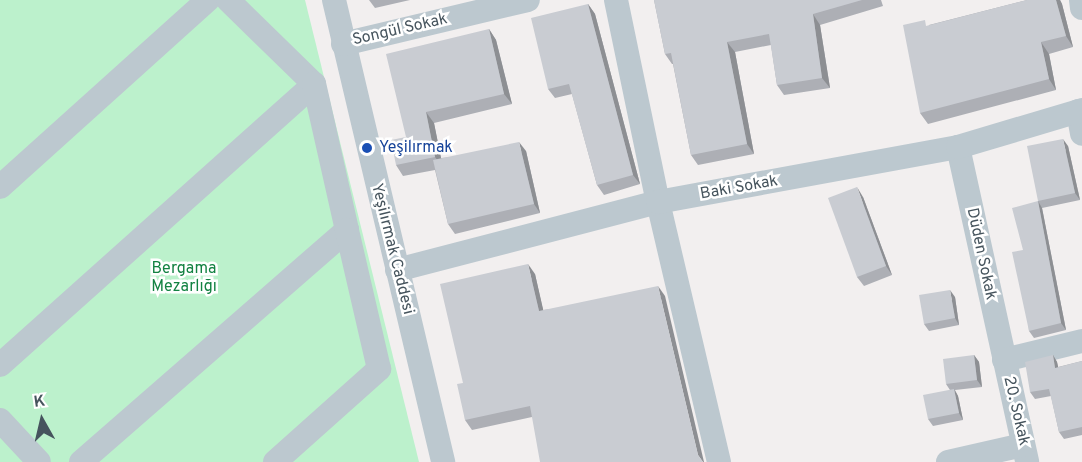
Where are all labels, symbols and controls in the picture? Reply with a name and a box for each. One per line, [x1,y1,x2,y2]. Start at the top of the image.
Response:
street label: Songül Sokak [351,10,449,50]
place label: Yeşilırmak [379,138,453,158]
marker: Yeşilırmak [360,141,374,155]
street label: Baki Sokak [699,172,779,204]
street label: Yeşilırmak Caddesi [366,181,418,317]
street label: Düden Sokak [962,206,1000,302]
park label: Bergama Mezarlığı [151,259,217,297]
street label: 20. Sokak [999,374,1033,448]
north arrow [12,390,72,450]
text: K [32,391,46,413]

